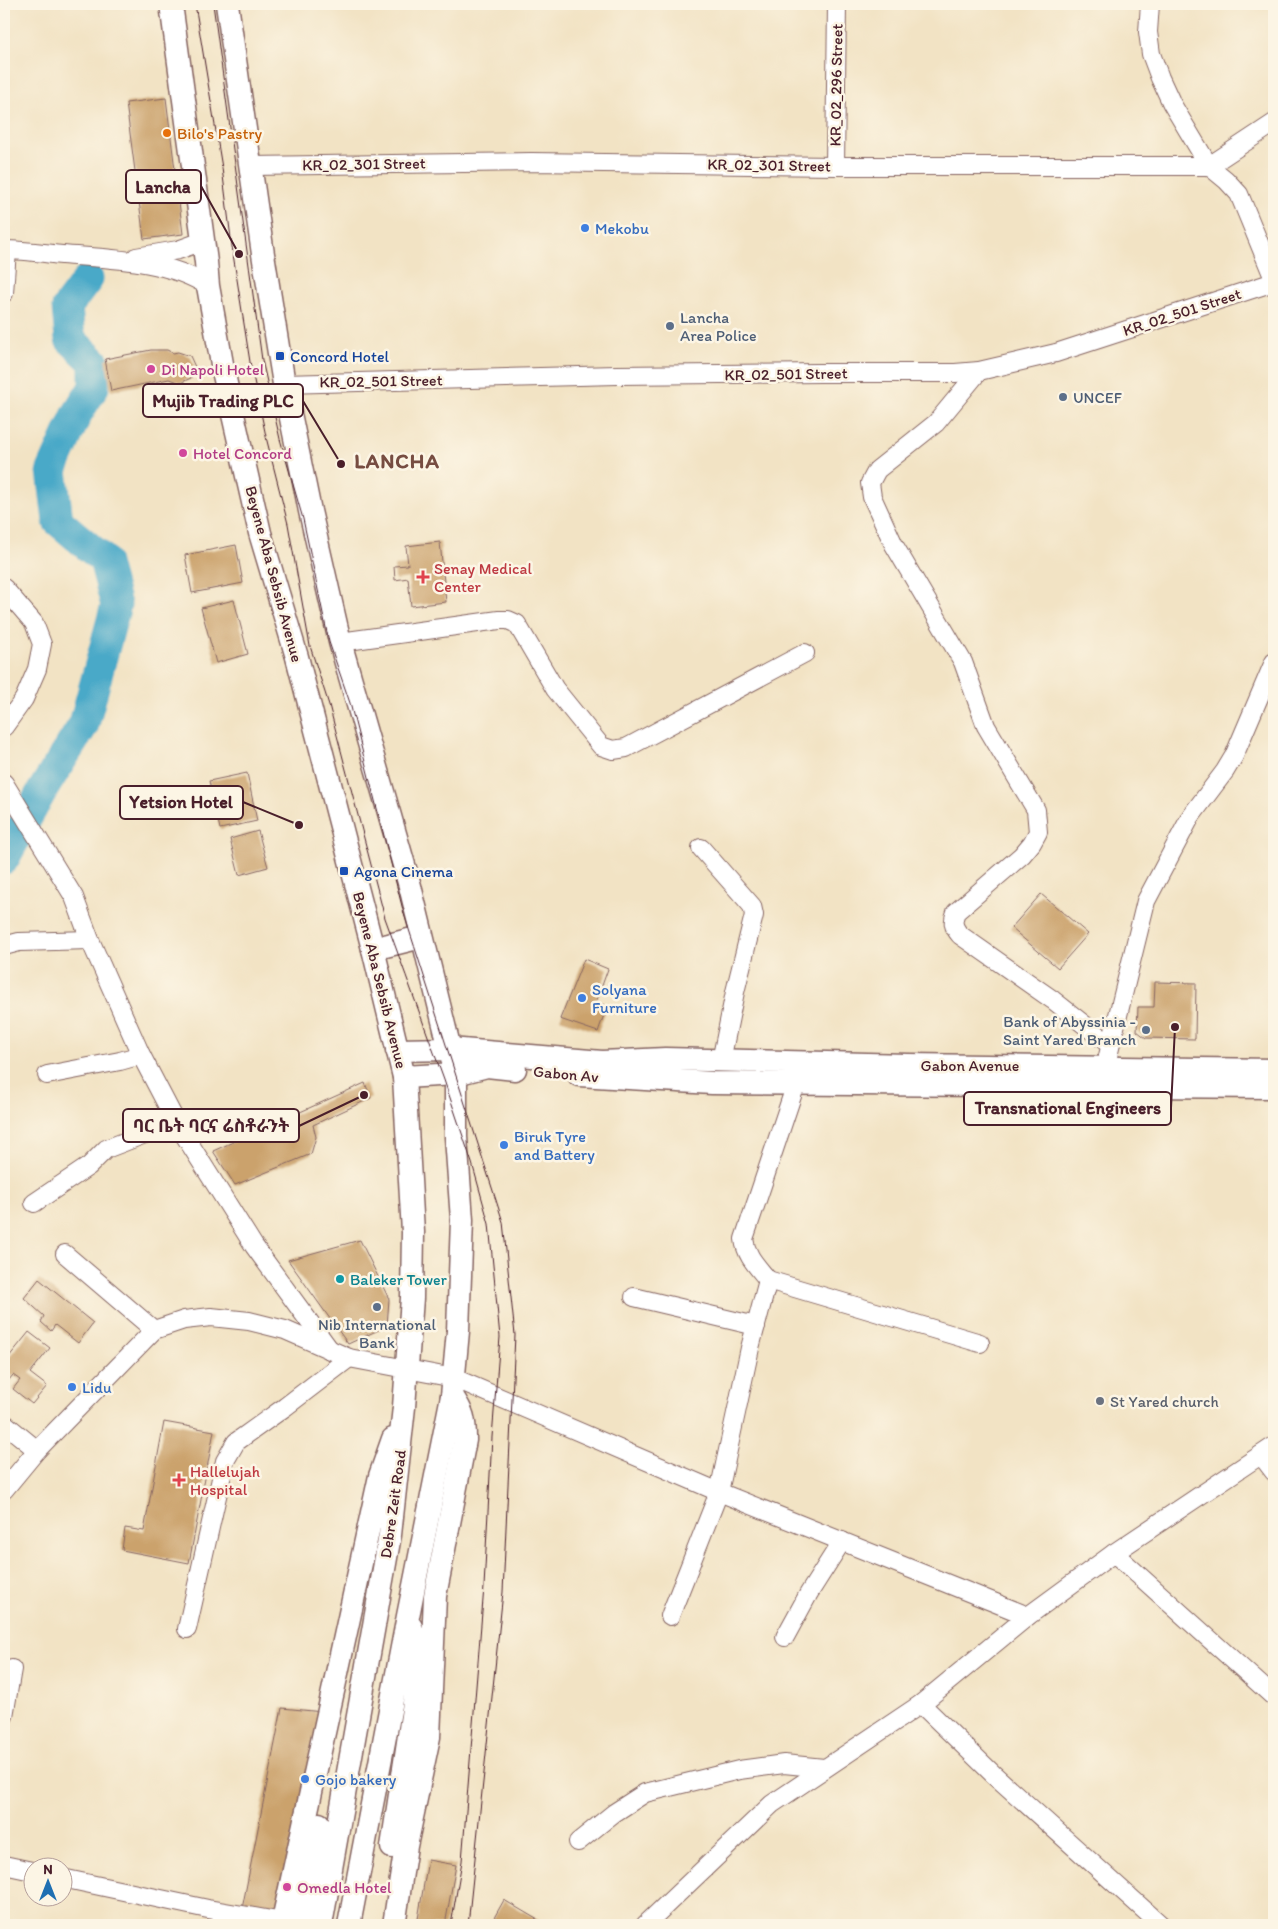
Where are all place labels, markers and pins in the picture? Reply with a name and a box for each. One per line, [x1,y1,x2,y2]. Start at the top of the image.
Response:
place label: Bilo's Pastry [177,124,262,143]
marker: Bilo's Pastry [161,127,173,139]
callout: Lancha [126,170,201,203]
place label: Mekobu [595,219,649,238]
marker: Mekobu [579,222,591,234]
place label: Lancha Area Police [680,308,757,345]
marker: Lancha Area Police [664,320,676,332]
place label: Concord Hotel [290,347,390,366]
marker: Concord Hotel [274,350,286,362]
place label: Di Napoli Hotel [161,360,265,379]
marker: Di Napoli Hotel [145,363,157,375]
callout: Mujib Trading PLC [143,384,303,417]
place label: UNCEF [1073,388,1123,407]
marker: UNCEF [1057,391,1069,403]
place label: Hotel Concord [193,444,292,463]
marker: Hotel Concord [177,447,189,459]
place label: Senay Medical Center [434,559,532,596]
marker: Senay Medical Center [416,570,430,584]
callout: Yetsion Hotel [120,786,243,819]
place label: Agona Cinema [354,862,453,881]
marker: Agona Cinema [338,865,350,877]
place label: Solyana Furniture [592,980,657,1017]
marker: Solyana Furniture [576,992,588,1004]
place label: Bank of Abyssinia - Saint Yared Branch [1003,1012,1136,1049]
marker: Bank of Abyssinia - Saint Yared Branch [1140,1024,1152,1036]
callout: Transnational Engineers [964,1092,1171,1125]
callout: ባር ቤት ባርና ሬስቶራንት [123,1109,299,1142]
place label: Biruk Tyre and Battery [514,1127,595,1164]
marker: Biruk Tyre and Battery [498,1139,510,1151]
place label: Baleker Tower [350,1270,447,1289]
marker: Baleker Tower [334,1273,346,1285]
marker: Nib International Bank [371,1301,383,1313]
place label: Nib International Bank [318,1315,437,1352]
place label: Lidu [82,1378,112,1397]
marker: Lidu [66,1381,78,1393]
place label: St Yared church [1110,1392,1219,1411]
marker: St Yared church [1094,1395,1106,1407]
place label: Hallelujah Hospital [190,1462,260,1499]
marker: Hallelujah Hospital [172,1473,186,1487]
place label: Gojo bakery [315,1770,397,1789]
marker: Gojo bakery [299,1773,311,1785]
place label: Omedla Hotel [297,1878,392,1897]
marker: Omedla Hotel [281,1881,293,1893]

